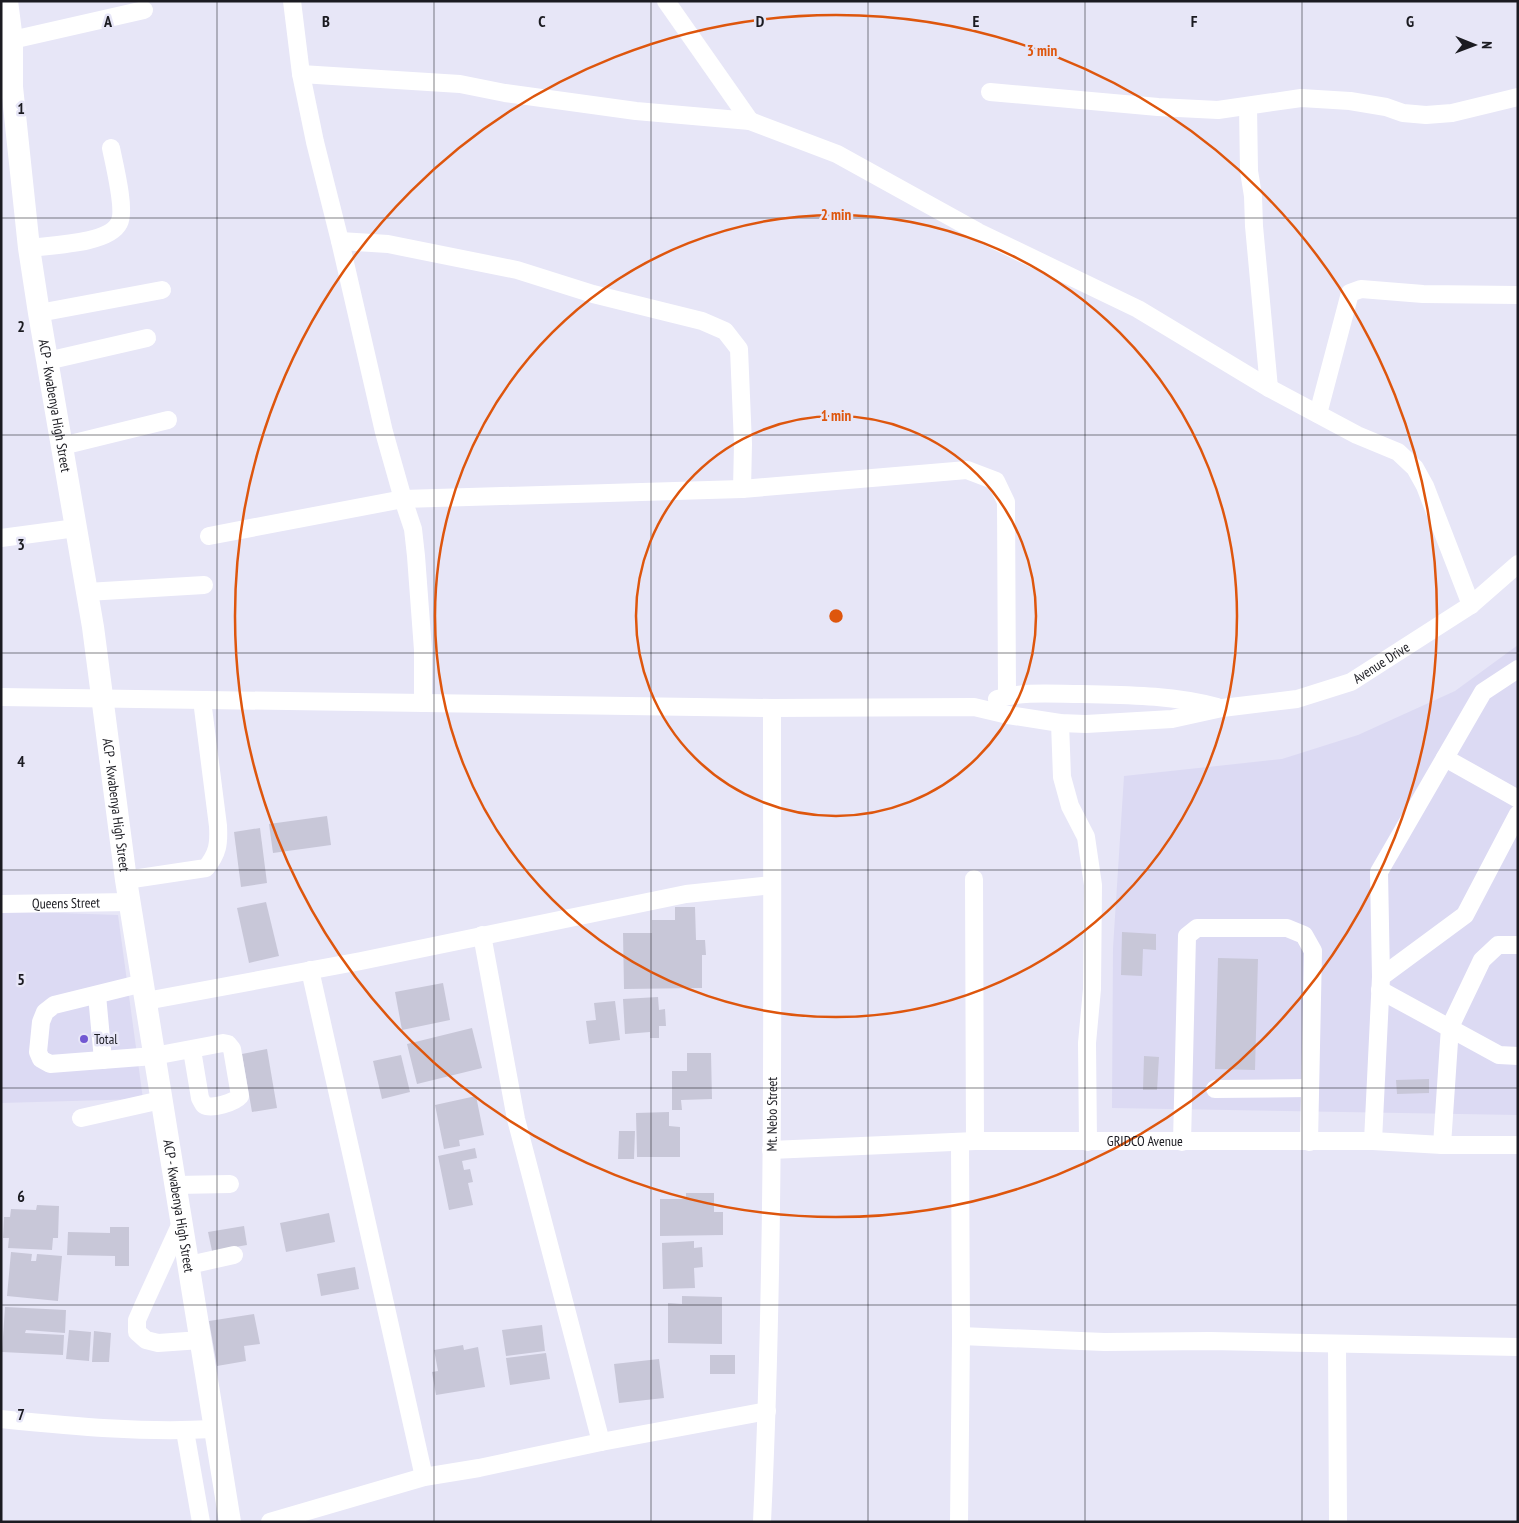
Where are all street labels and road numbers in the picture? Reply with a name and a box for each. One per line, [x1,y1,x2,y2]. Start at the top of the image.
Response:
street label: ACP - Kwabenya High Street [35,338,75,474]
street label: Avenue Drive [1349,638,1413,687]
street label: ACP - Kwabenya High Street [99,737,134,873]
street label: Queens Street [32,893,100,913]
street label: Mt. Nebo Street [763,1077,781,1152]
street label: GRIDCO Avenue [1107,1132,1183,1150]
street label: ACP - Kwabenya High Street [159,1138,198,1274]

